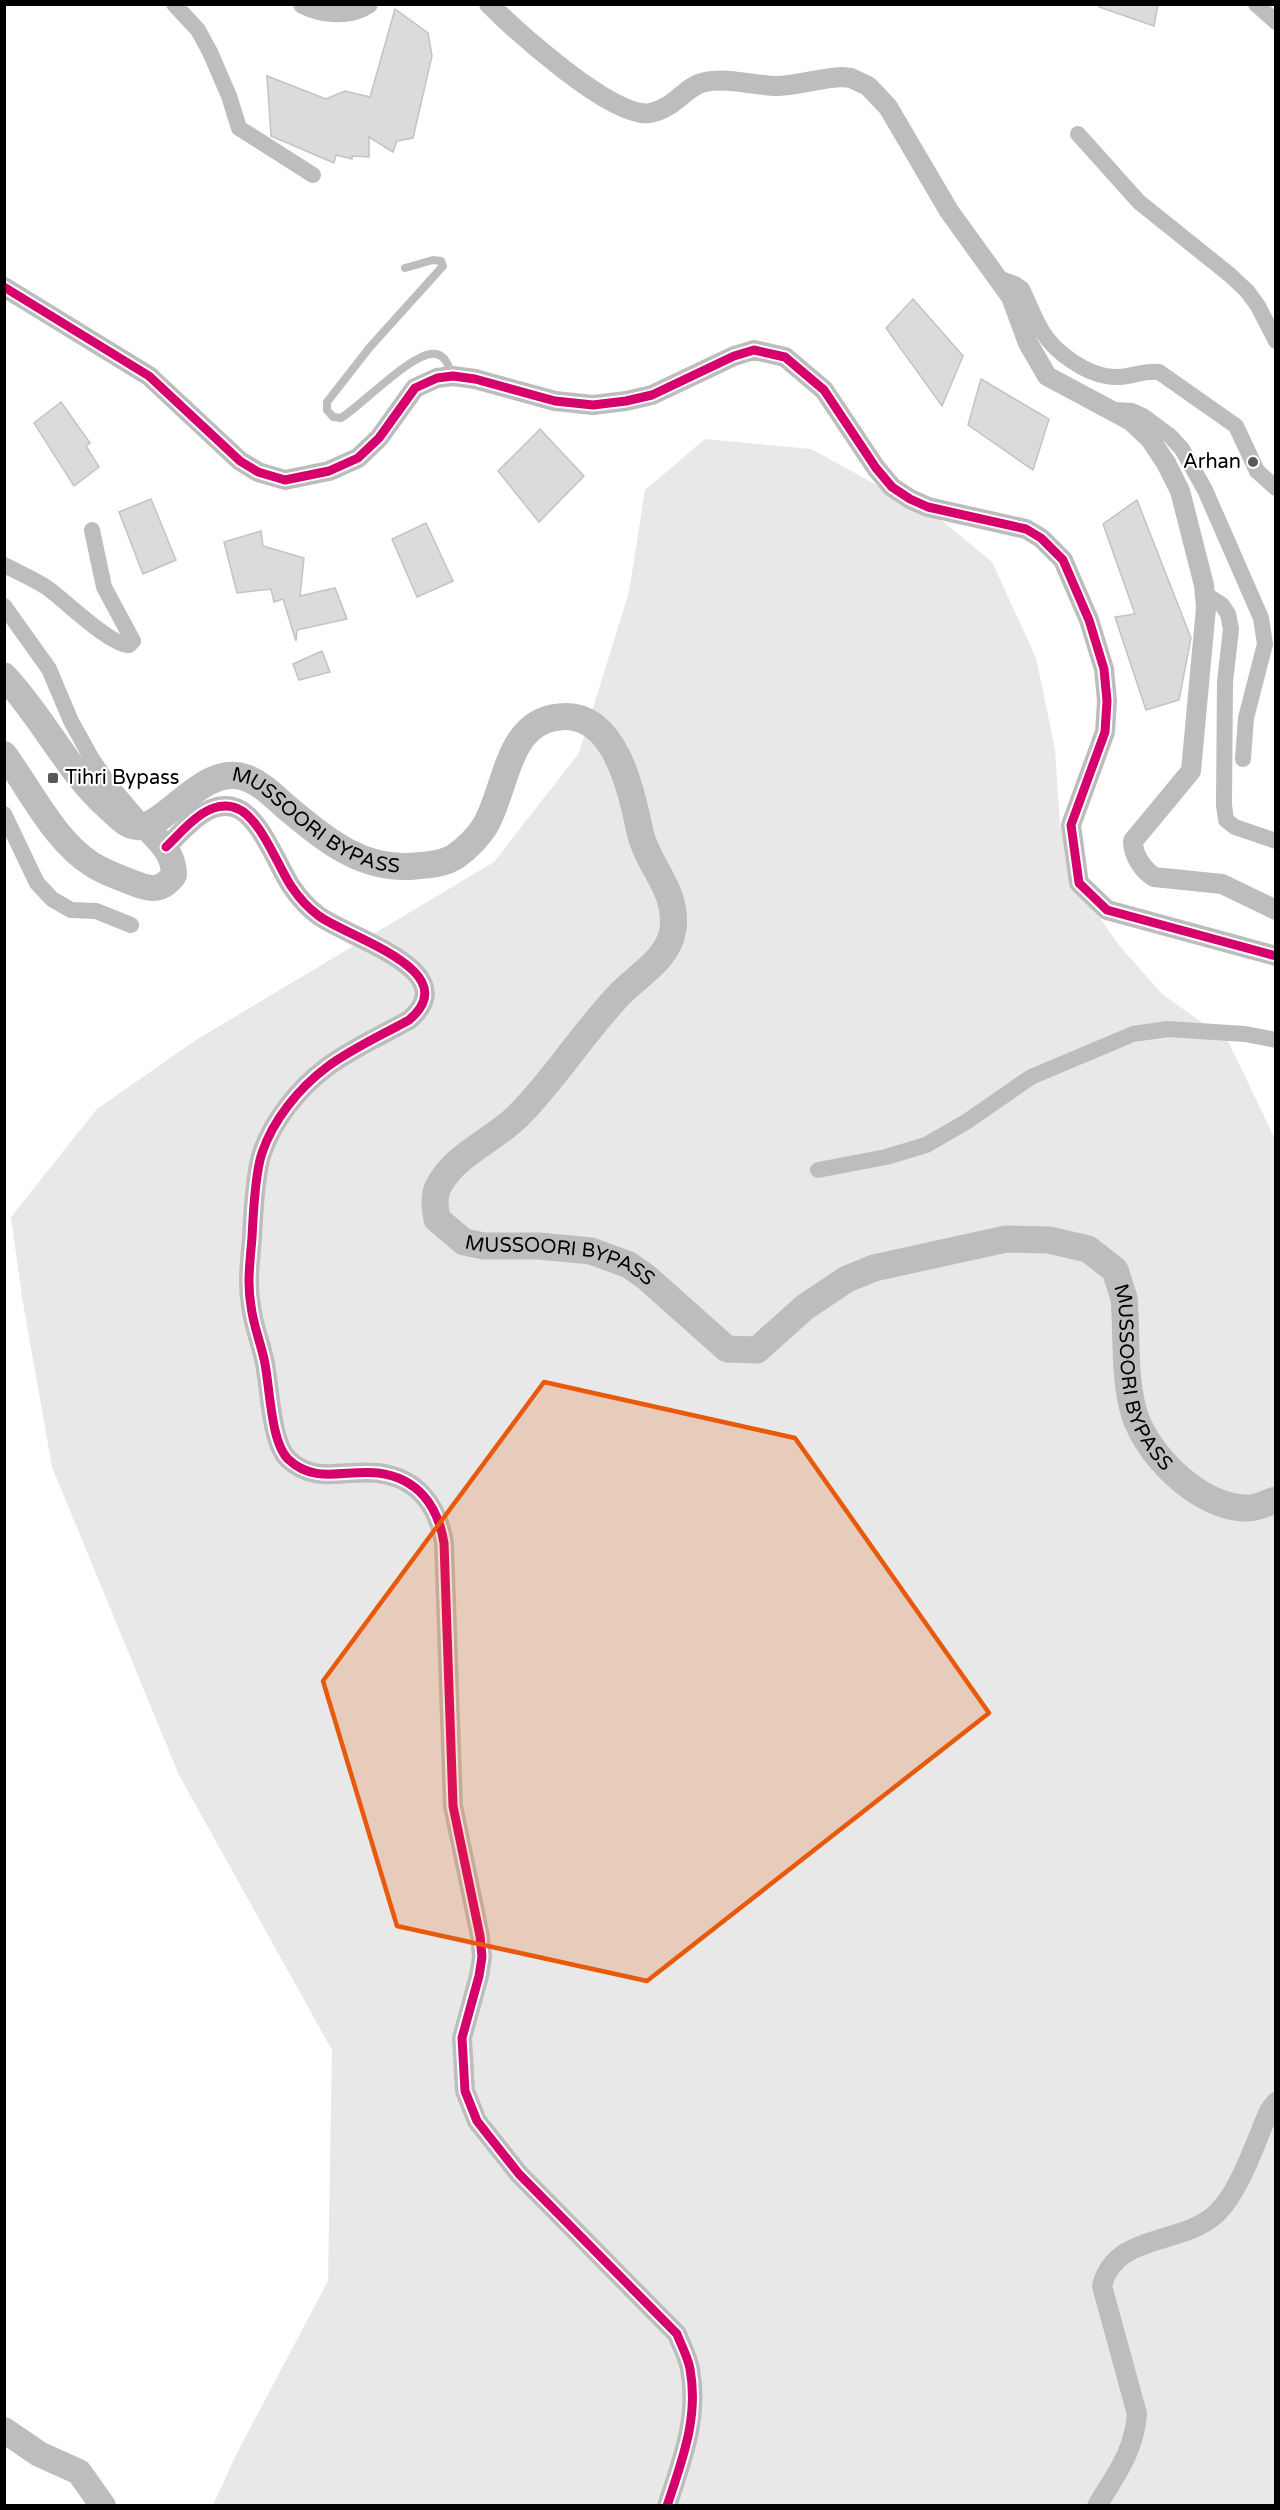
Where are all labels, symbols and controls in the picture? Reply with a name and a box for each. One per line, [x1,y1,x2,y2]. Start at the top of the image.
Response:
place label: Arhan [1183,450,1241,474]
marker: Arhan [1246,455,1260,469]
street label: MUSSOORI BYPASS [230,762,401,879]
place label: Tihri Bypass [65,766,179,790]
marker: Tihri Bypass [46,771,60,785]
street label: MUSSOORI BYPASS [463,1230,659,1291]
street label: MUSSOORI BYPASS [1108,1281,1177,1476]

